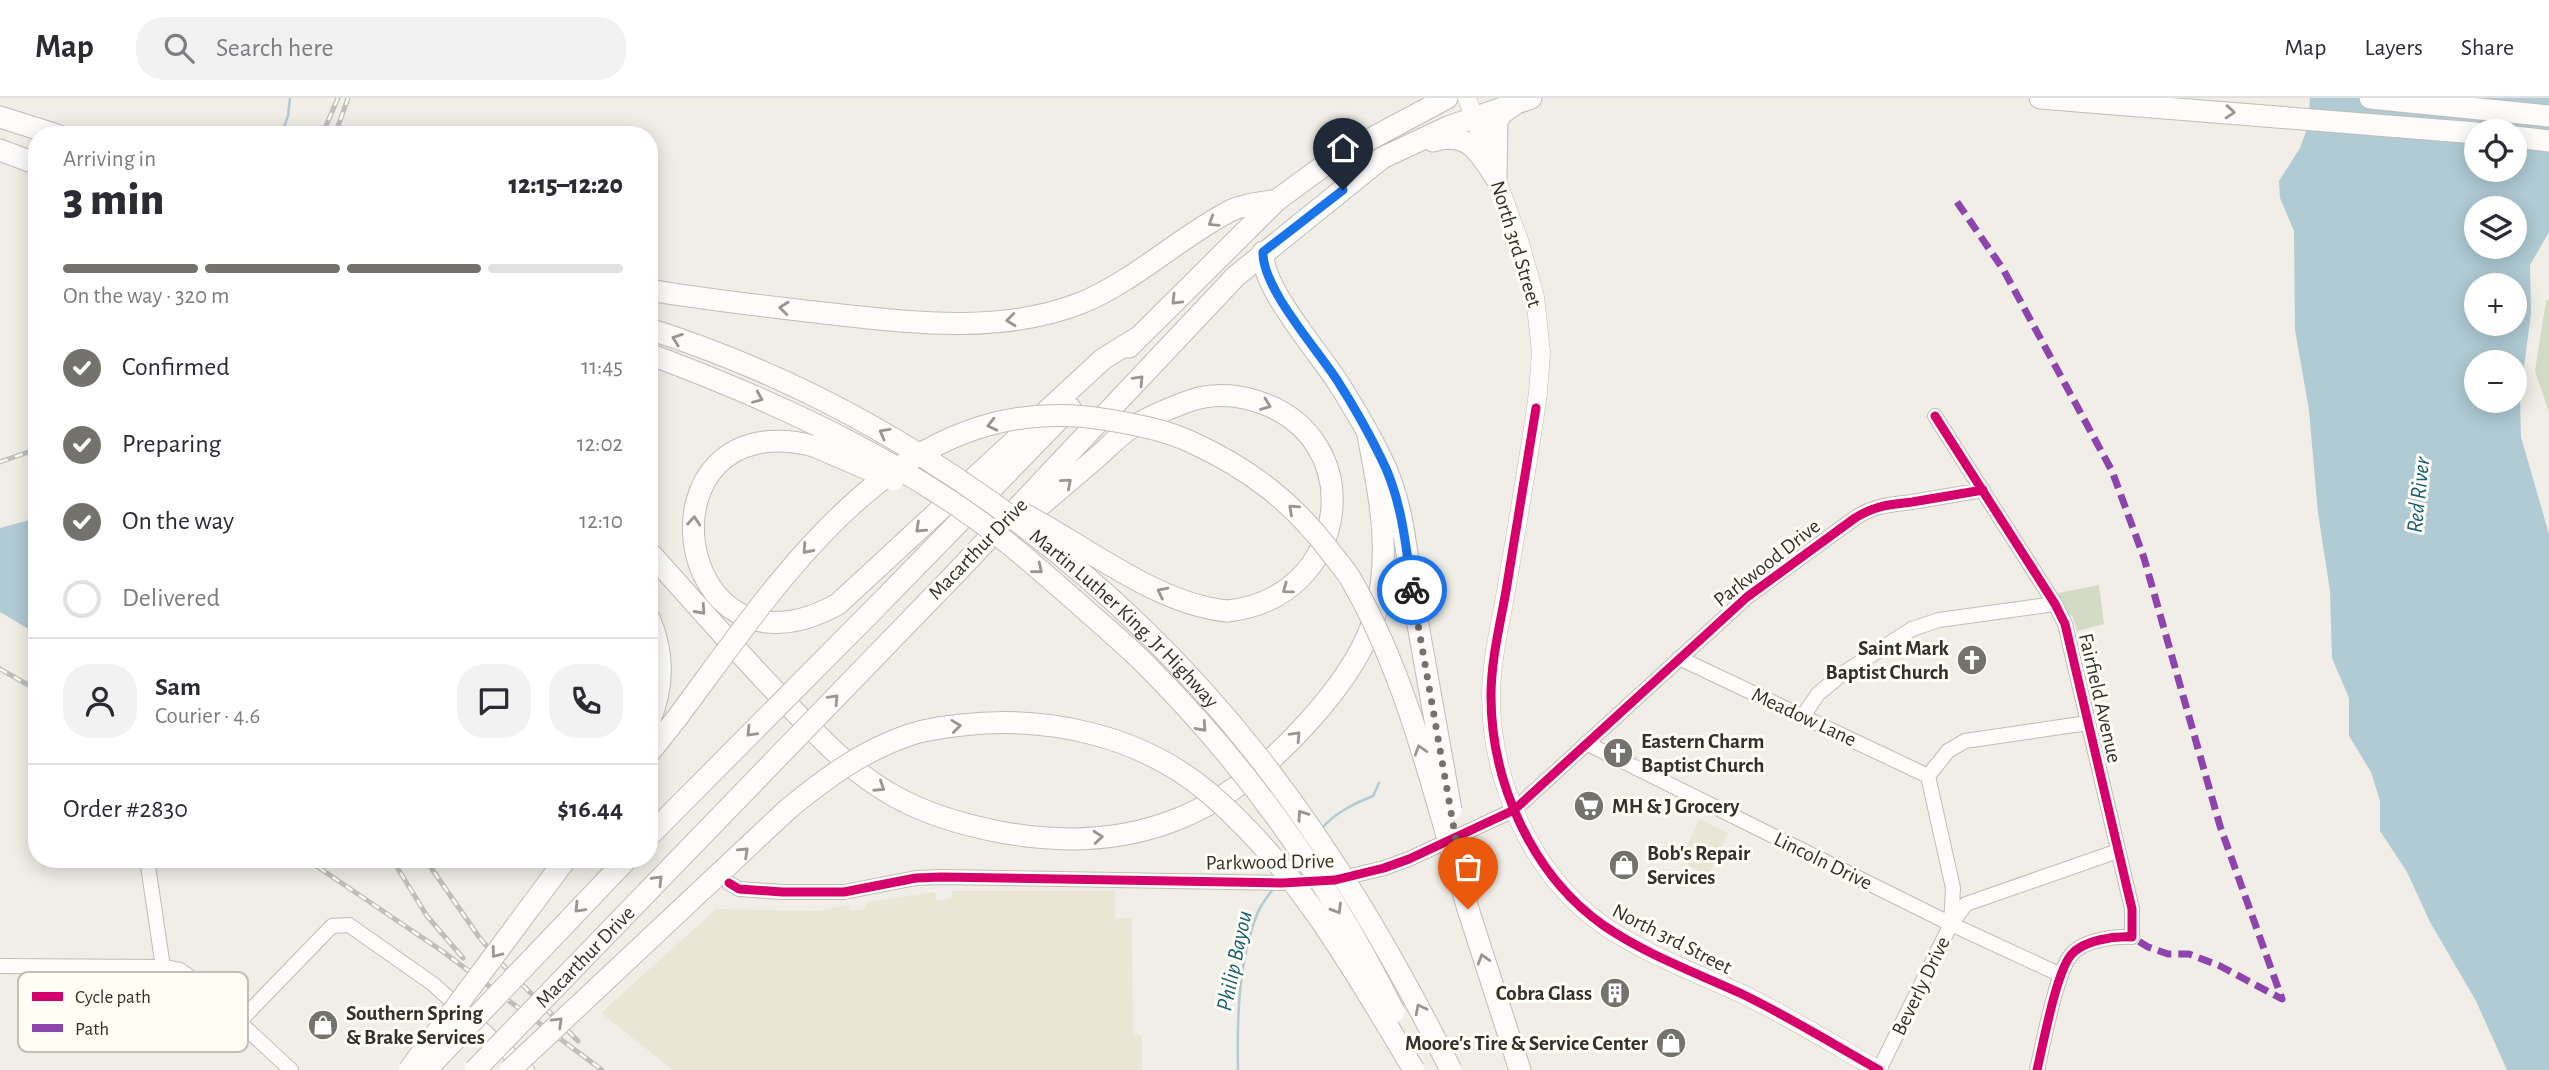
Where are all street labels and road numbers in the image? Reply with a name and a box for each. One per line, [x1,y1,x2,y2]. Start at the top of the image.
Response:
street label: North 3rd Street [1487,178,1545,310]
street label: Macarthur Drive [925,494,1031,604]
street label: Parkwood Drive [1710,515,1824,611]
street label: Martin Luther King, Jr Highway [1026,525,1223,712]
street label: Fairfield Avenue [2075,631,2125,765]
street label: Meadow Lane [1748,684,1860,750]
street label: Lincoln Drive [1771,828,1875,894]
street label: Parkwood Drive [1205,850,1335,874]
street label: North 3rd Street [1609,900,1735,978]
street label: Macarthur Drive [531,902,638,1011]
street label: Beverly Drive [1888,933,1954,1039]

